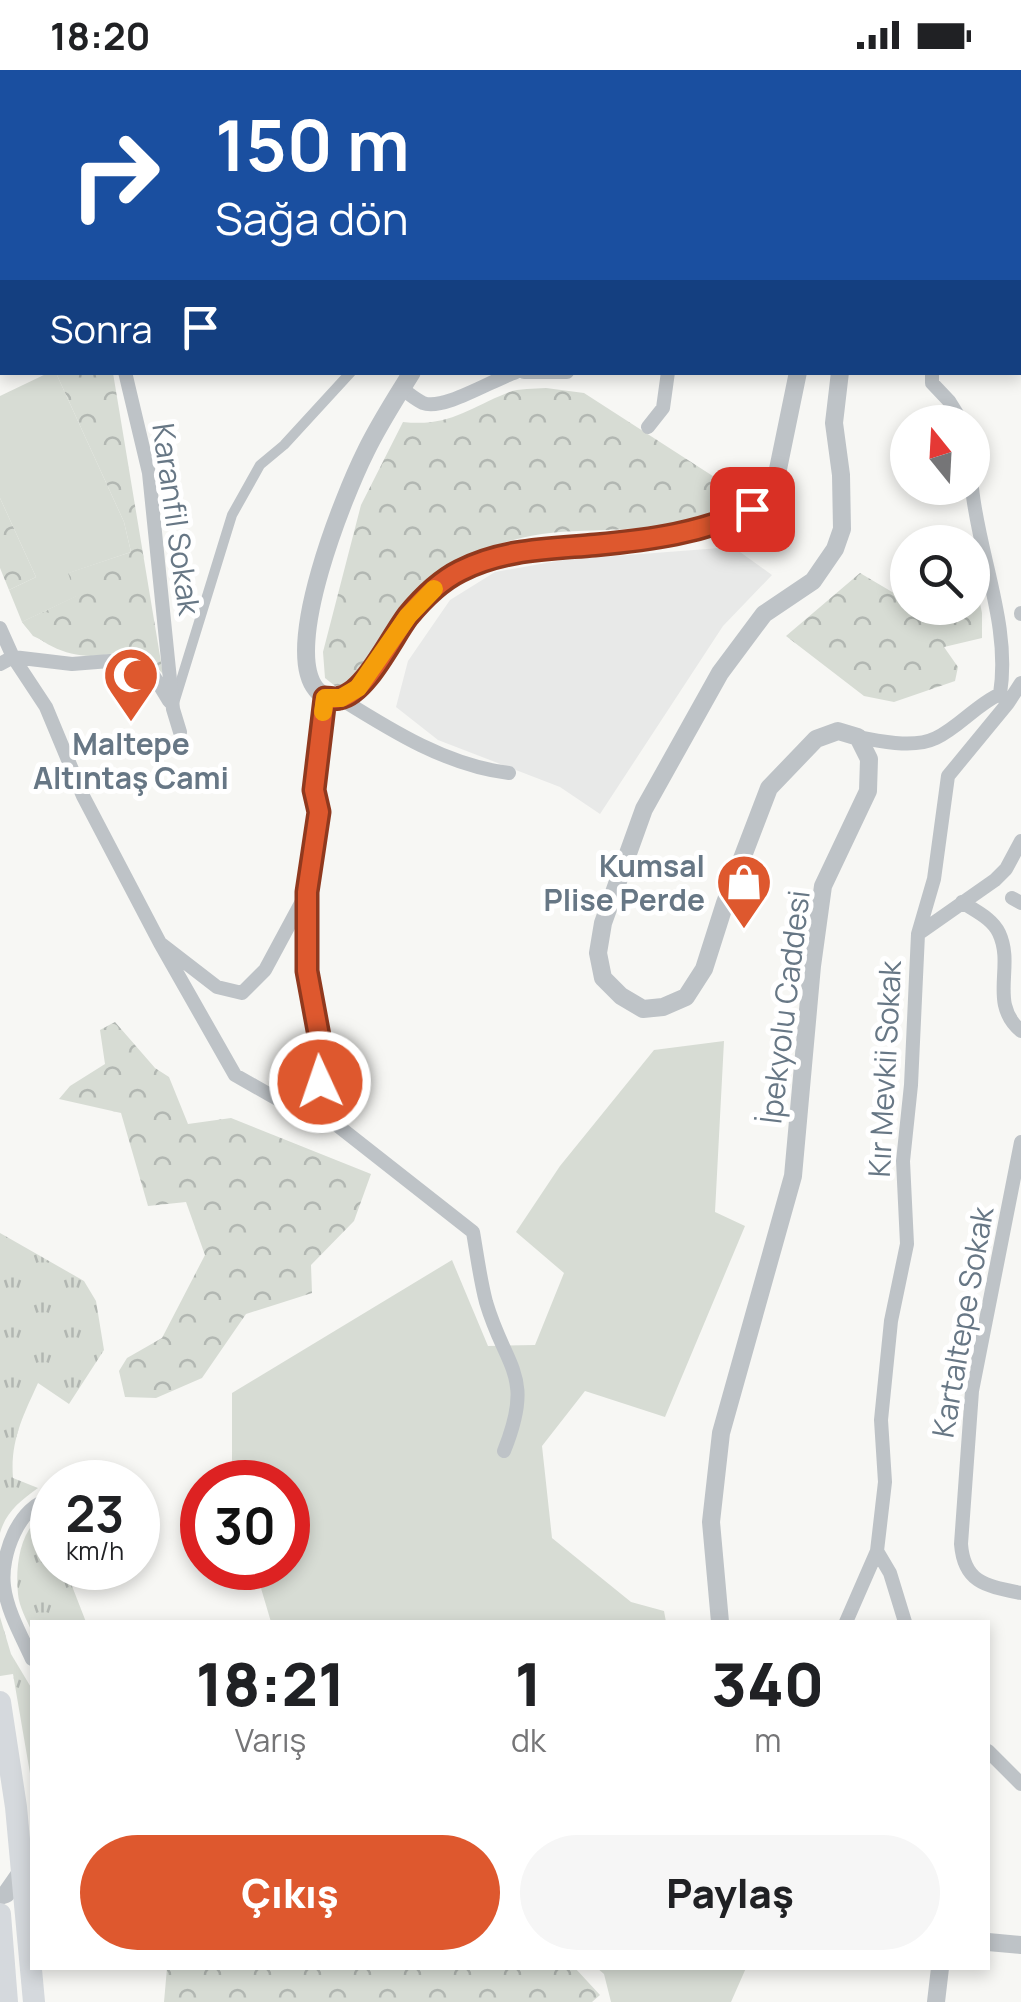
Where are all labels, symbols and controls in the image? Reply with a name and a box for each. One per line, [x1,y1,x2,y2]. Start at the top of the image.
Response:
text: 18:20 [50,9,151,61]
text: 150 m [215,96,410,192]
icon: right [50,110,180,240]
text: Sağa dön [215,187,408,249]
icon: arrive [173,300,228,355]
text: Sonra [50,302,153,354]
north arrow [890,405,990,505]
map controls [890,405,990,625]
street label: Karanfil Sokak [143,421,211,618]
pin [710,467,795,552]
icon: arrive [725,482,780,537]
button: search [890,525,990,625]
mosque icon: Maltepe Altıntaş Cami [101,645,161,724]
place label: Maltepe Altıntaş Cami [33,723,229,798]
place label: Kumsal Plise Perde [544,845,705,920]
shop icon: Kumsal Plise Perde [714,852,774,931]
street label: İpekyolu Caddesi [749,888,819,1126]
street label: Kır Mevkii Sokak [858,959,910,1178]
position arrow [268,1030,372,1134]
street label: Kartaltepe Sokak [922,1202,1003,1441]
speed limit sign: 30 [180,1460,310,1590]
text: 23 [66,1479,124,1547]
text: km/h [66,1533,124,1568]
text: 18:21 [196,1642,345,1724]
text: 1 [515,1642,542,1724]
text: 340 [711,1642,824,1724]
text: Varış [235,1718,306,1762]
text: dk [511,1718,546,1762]
text: m [754,1718,781,1762]
button: Çıkış [80,1835,500,1950]
button: Paylaş [520,1835,940,1950]

